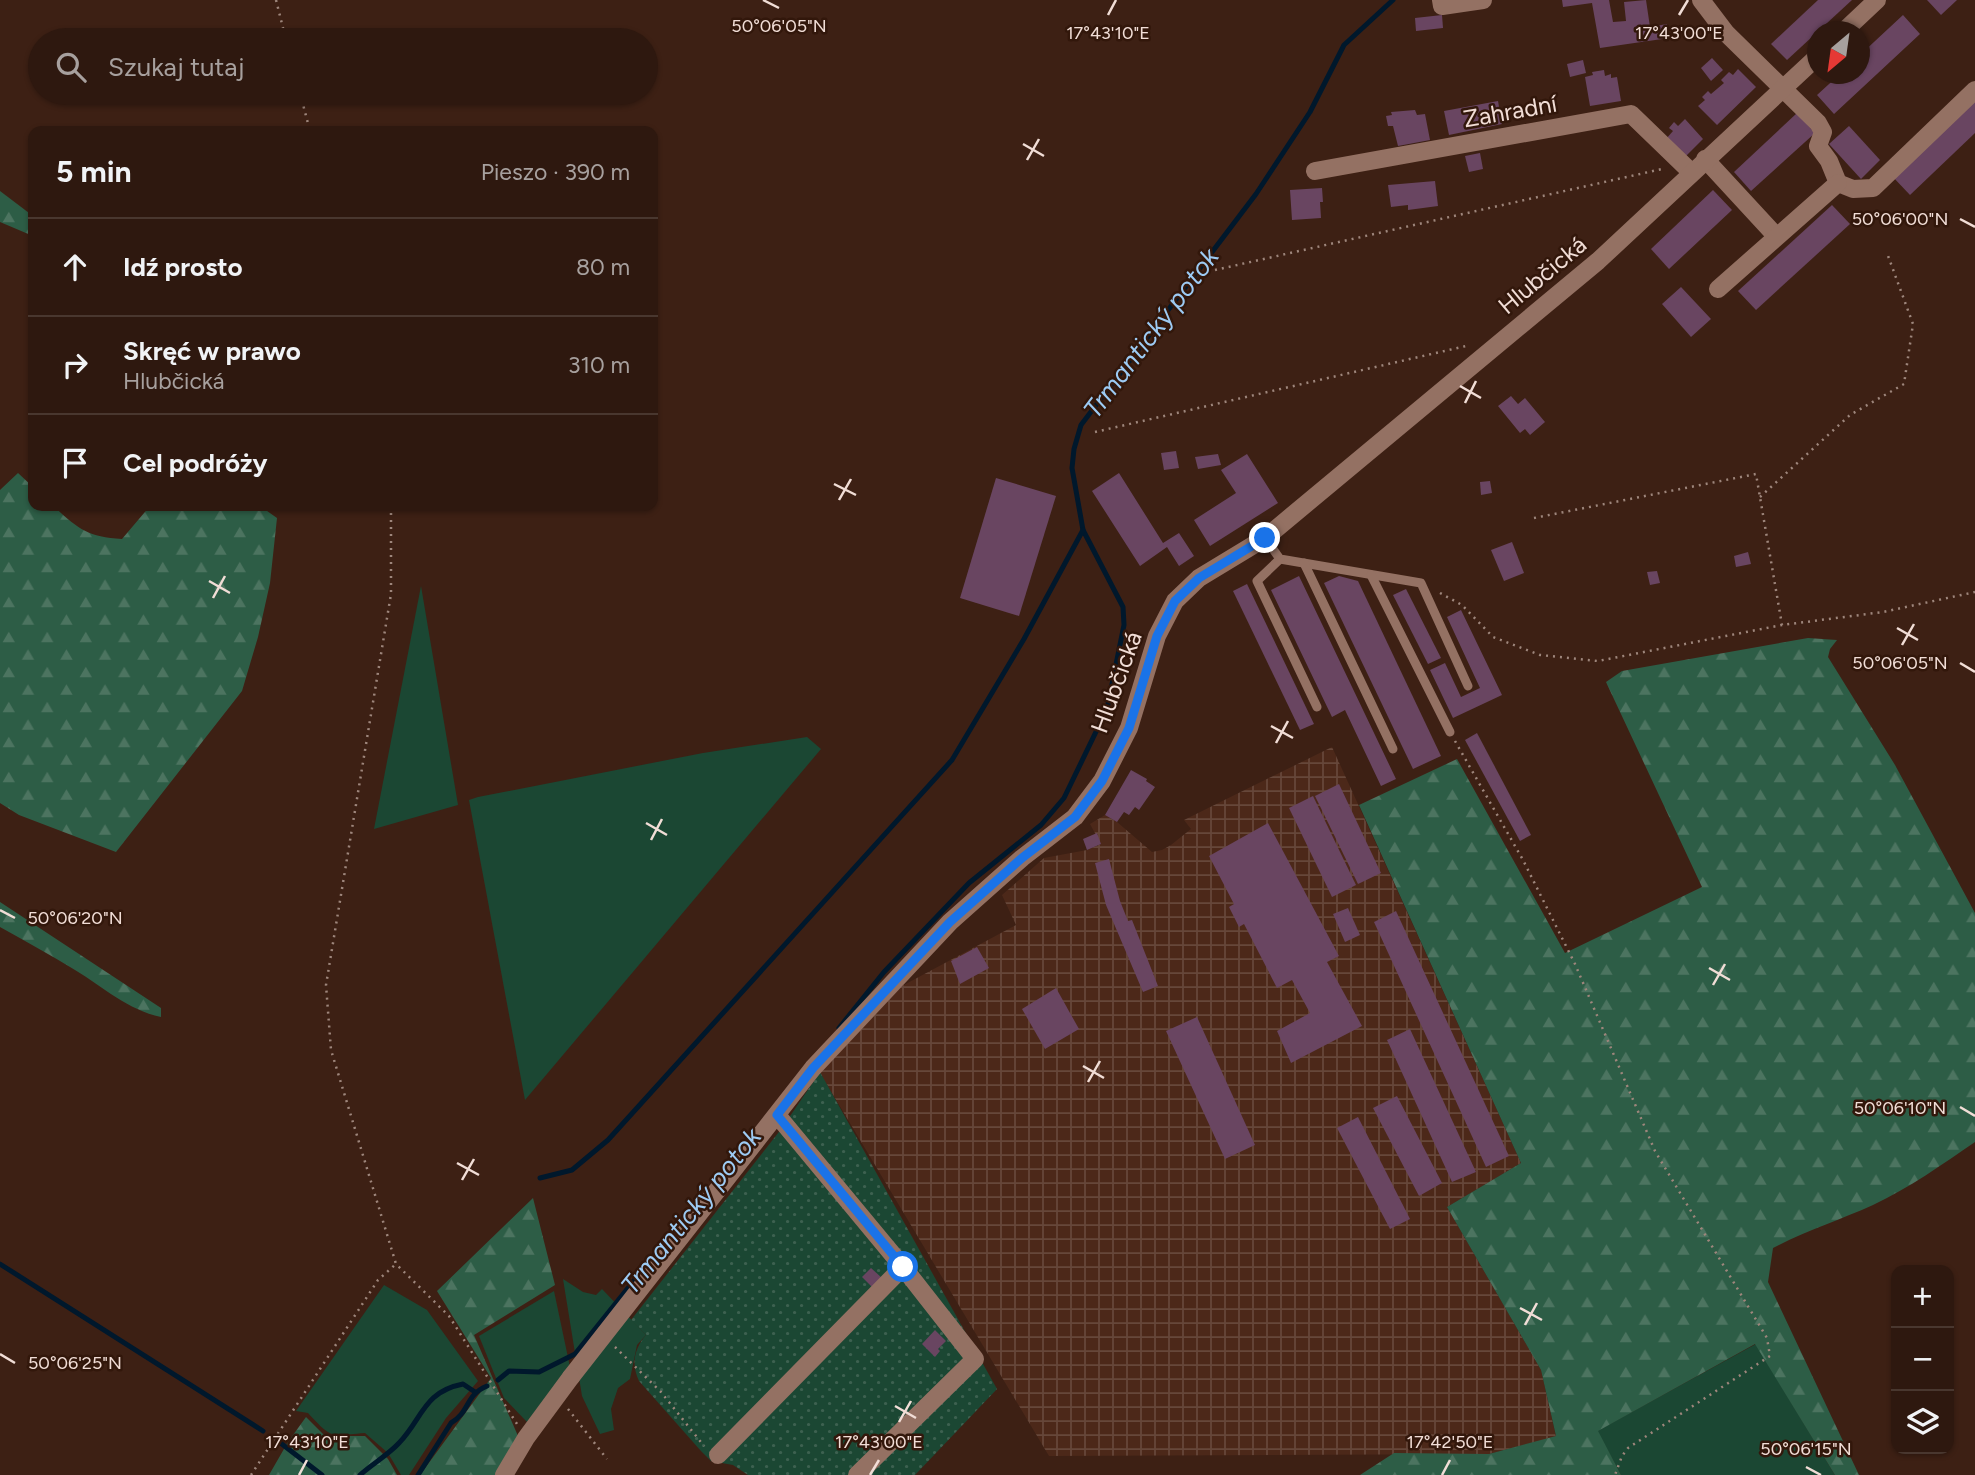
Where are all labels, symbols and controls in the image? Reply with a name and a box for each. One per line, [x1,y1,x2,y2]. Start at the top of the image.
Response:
text: 50°06'05"N [731,15,827,37]
north arrow [1807,21,1870,84]
text: 17°43'10"E [1066,22,1150,44]
text: 17°43'00"E [1635,22,1723,44]
search box [28,28,658,105]
icon: search [52,48,90,86]
text: Szukaj tutaj [108,51,245,83]
street label: Zahradní [1461,88,1560,133]
text: 5 min [56,153,132,190]
text: Pieszo · 390 m [481,158,630,186]
text: 50°06'00"N [1852,208,1948,230]
street label: Hlubčická [1492,230,1592,320]
water label: Trmantický potok [1077,240,1226,424]
icon: ahead [56,248,94,286]
text: Idź prosto [123,251,243,283]
text: 80 m [576,253,630,281]
text: Skręć w prawo [123,335,301,367]
icon: right [56,346,94,384]
text: 310 m [568,351,630,379]
text: Hlubčická [123,367,224,395]
icon: arrive [56,444,94,482]
text: Cel podróży [123,447,267,479]
route end [1249,522,1280,553]
street label: Hlubčická [1084,627,1148,737]
text: 50°06'05"N [1852,652,1948,674]
text: 50°06'20"N [27,907,123,929]
text: 50°06'10"N [1854,1097,1946,1119]
water label: Trmantický potok [614,1120,769,1301]
route start [887,1251,918,1282]
map controls [1891,1265,1954,1454]
button: + [1891,1265,1954,1328]
button: − [1891,1328,1954,1391]
text: 50°06'25"N [28,1352,122,1374]
button: layers [1891,1391,1954,1454]
text: 17°43'10"E [265,1431,349,1453]
text: 17°43'00"E [835,1431,923,1453]
text: 17°42'50"E [1407,1431,1493,1453]
text: 50°06'15"N [1760,1438,1852,1460]

